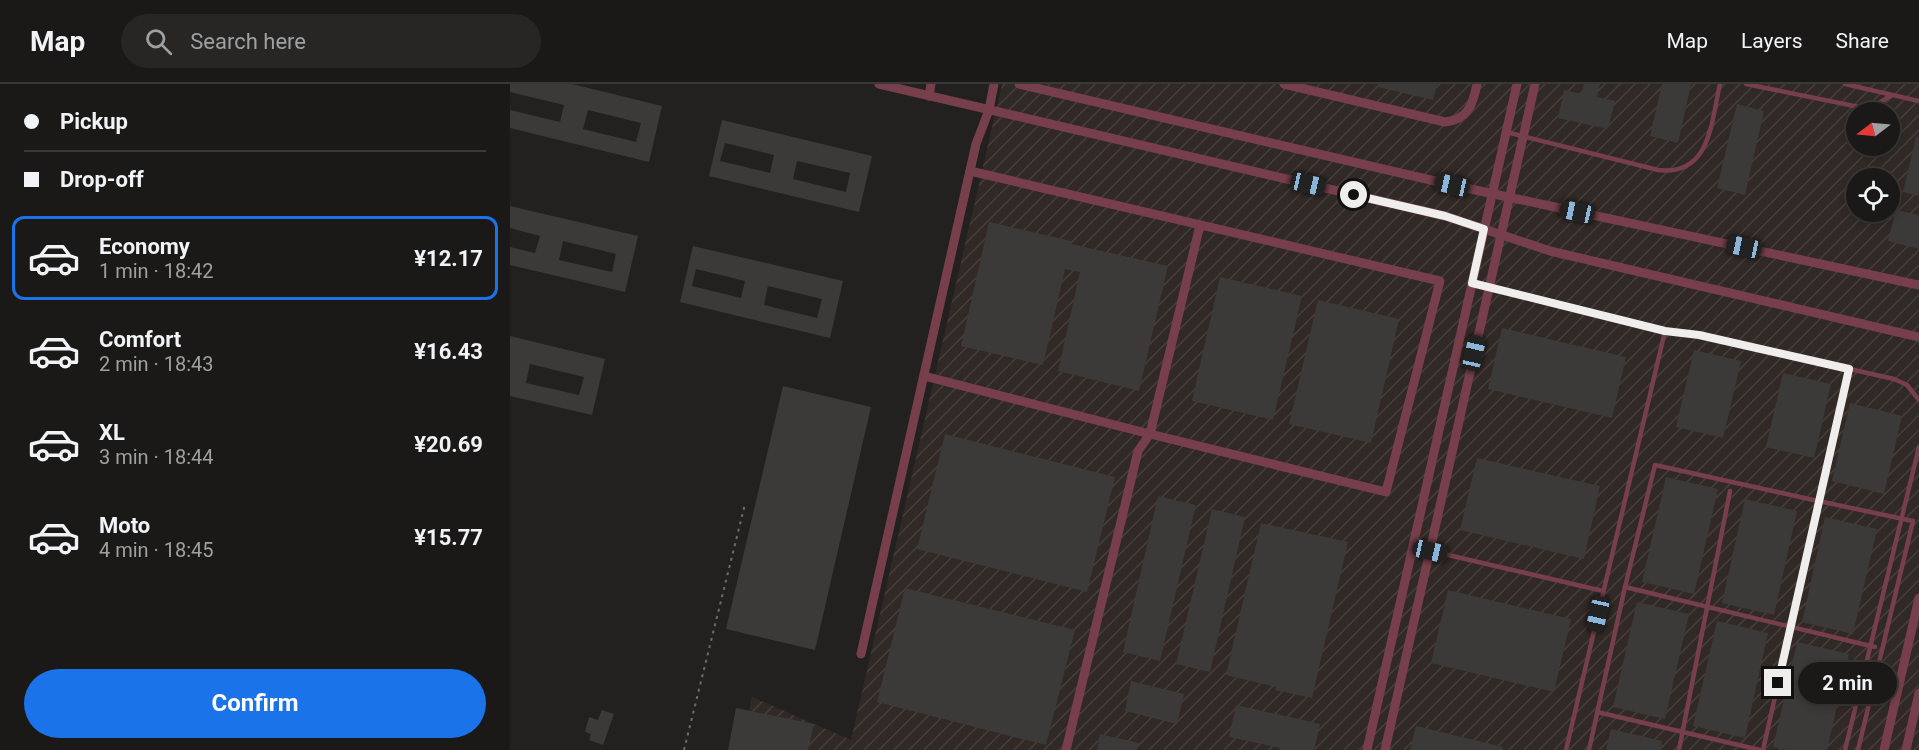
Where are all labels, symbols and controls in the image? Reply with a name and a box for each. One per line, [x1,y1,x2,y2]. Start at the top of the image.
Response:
search box [121,14,541,68]
text: Map [30,25,85,58]
icon: search [142,25,175,58]
text: Search here [190,29,306,54]
text: Map [1666,29,1708,53]
text: Layers [1741,29,1802,53]
text: Share [1835,29,1889,53]
north arrow [1846,102,1900,156]
map controls [1846,102,1900,222]
text: Pickup [60,109,128,134]
text: Drop-off [60,167,144,192]
button: locate [1846,168,1900,222]
car [1288,171,1328,197]
car [1432,172,1472,198]
route start [1340,181,1367,208]
car [1558,199,1596,225]
icon: car [27,231,81,285]
text: Economy [99,234,190,259]
car [1725,234,1763,260]
text: ¥12.17 [414,246,483,271]
text: 1 min · 18:42 [99,259,214,283]
icon: car [27,324,81,378]
text: Comfort [99,327,181,352]
car [1461,333,1487,373]
text: ¥16.43 [414,339,483,364]
text: 2 min · 18:43 [99,352,214,376]
icon: car [27,417,81,471]
text: XL [99,420,125,445]
text: ¥20.69 [414,432,483,457]
text: 3 min · 18:44 [99,445,214,469]
icon: car [27,510,81,564]
text: Moto [99,513,150,538]
text: ¥15.77 [414,525,483,550]
text: 4 min · 18:45 [99,538,214,562]
car [1410,538,1450,564]
car [1585,594,1611,634]
callout: 2 min [1799,662,1898,704]
button: Confirm [24,669,486,738]
route end [1764,669,1791,696]
text: 2 min [1822,671,1873,695]

